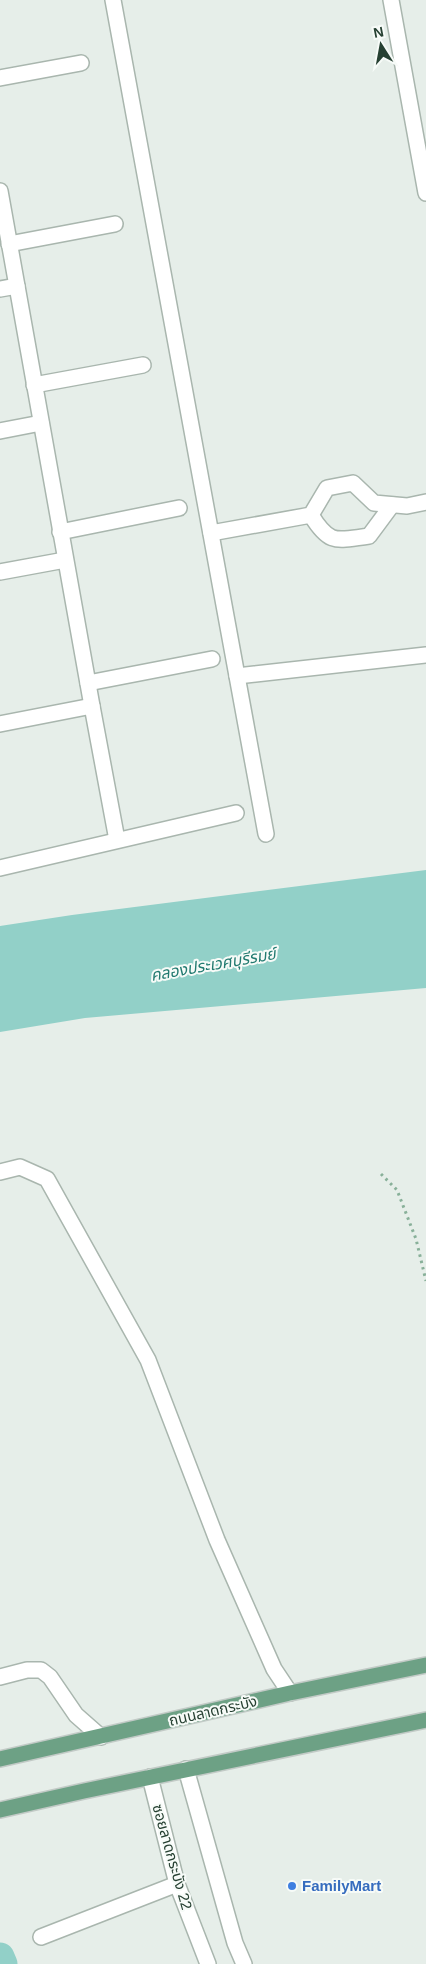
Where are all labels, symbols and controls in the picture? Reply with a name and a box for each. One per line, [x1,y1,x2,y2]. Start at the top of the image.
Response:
north arrow [356,20,406,70]
text: N [372,23,385,41]
water label: คลองประเวศบุรีรมย์ [149,945,280,986]
street label: ถนนลาดกระบัง [167,1692,259,1729]
street label: ซอยลาดกระบัง 22 [149,1802,196,1912]
place label: FamilyMart [302,1877,381,1894]
marker: FamilyMart [286,1880,298,1892]

